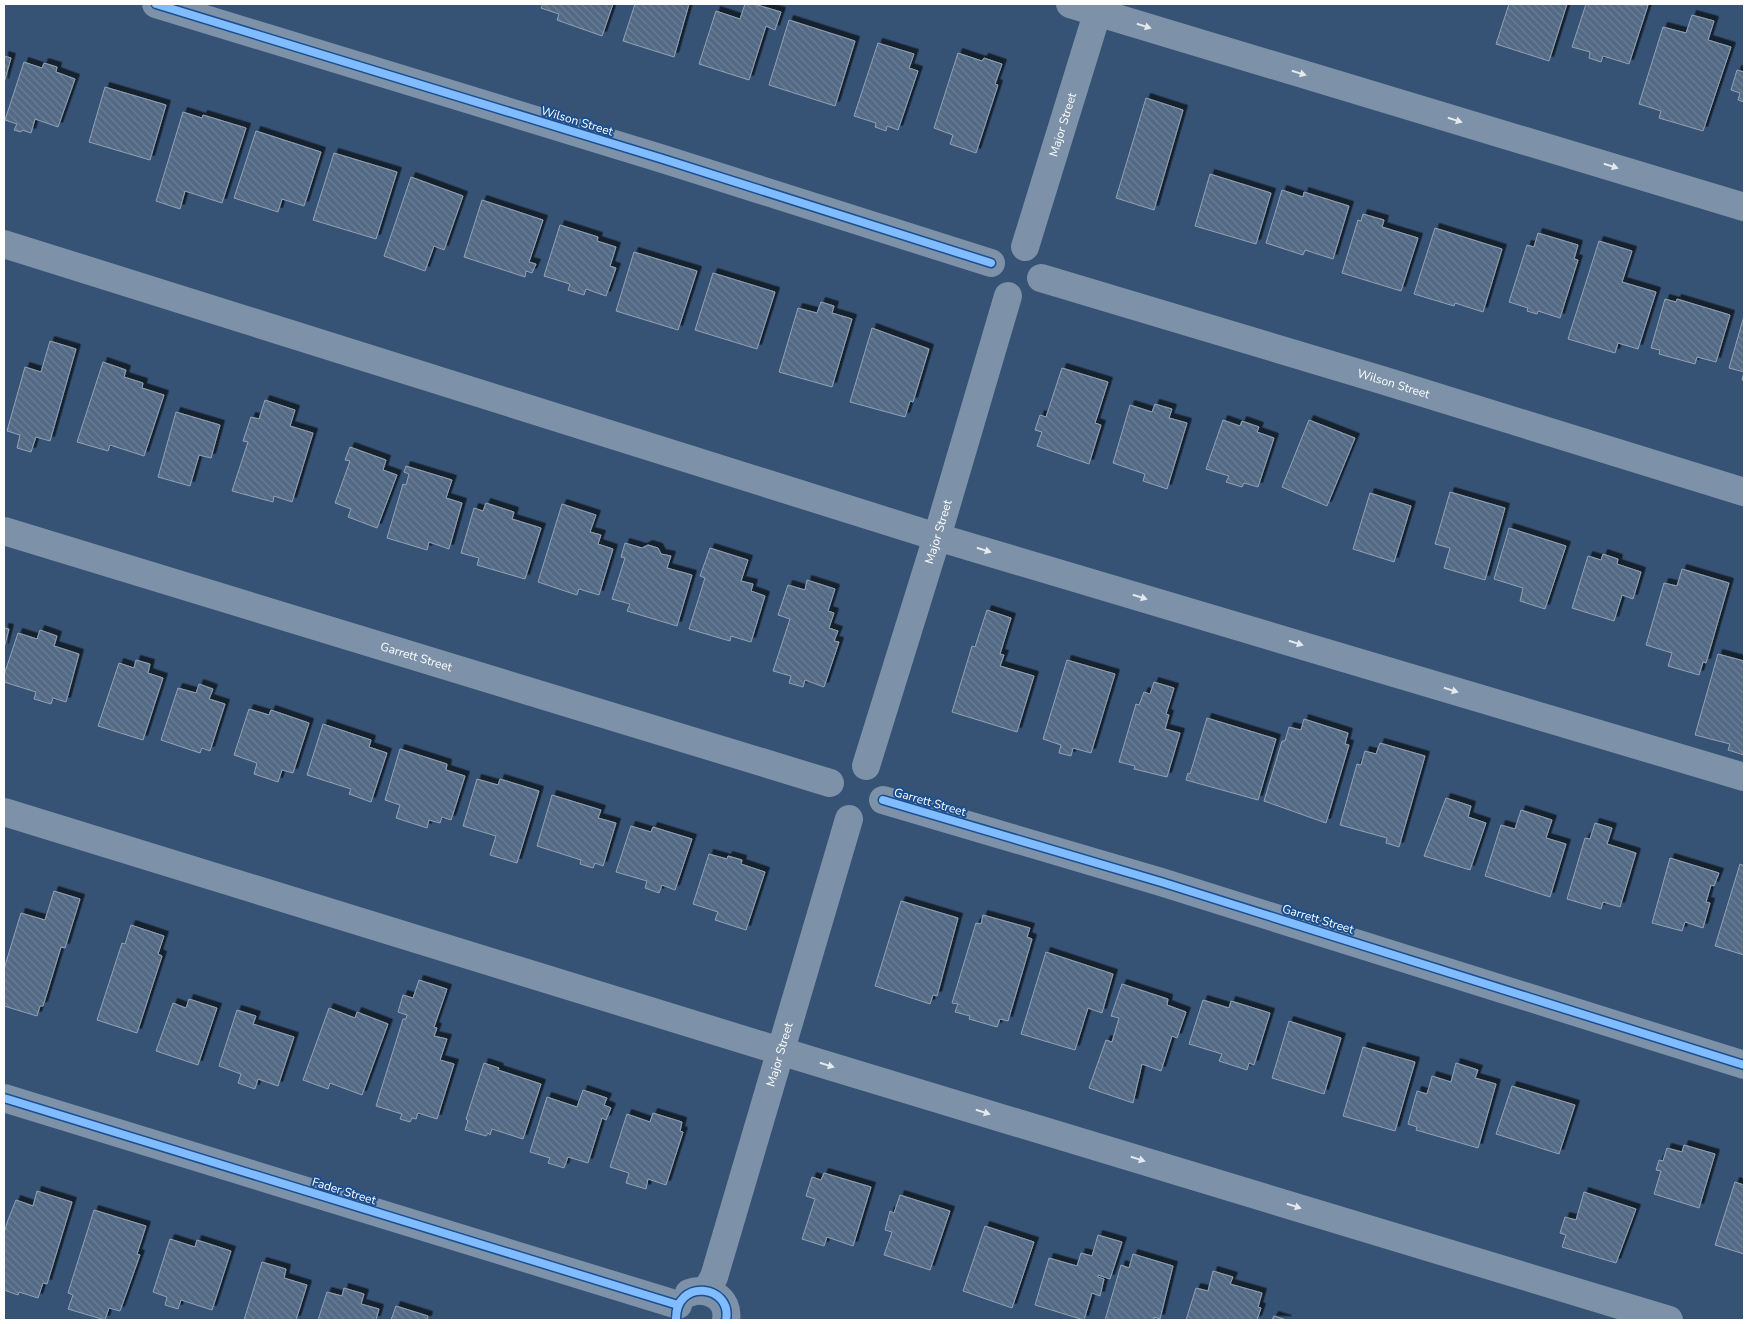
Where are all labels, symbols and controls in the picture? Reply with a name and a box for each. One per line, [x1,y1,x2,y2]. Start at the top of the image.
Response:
one-way arrow [1136,23,1151,31]
one-way arrow [1292,69,1307,77]
street label: Major Street [1045,90,1080,159]
street label: Wilson Street [539,102,616,140]
one-way arrow [1448,116,1463,124]
one-way arrow [1603,163,1618,171]
street label: Wilson Street [1355,365,1432,403]
street label: Major Street [921,497,956,566]
one-way arrow [977,547,992,555]
one-way arrow [1132,593,1147,601]
street label: Garrett Street [378,638,455,675]
one-way arrow [1288,640,1303,648]
one-way arrow [1444,686,1459,694]
street label: Garrett Street [892,784,969,820]
street label: Garrett Street [1280,901,1356,938]
street label: Major Street [763,1020,797,1089]
one-way arrow [820,1061,835,1069]
one-way arrow [975,1109,990,1117]
one-way arrow [1131,1156,1146,1164]
street label: Fader Street [310,1174,379,1209]
one-way arrow [1286,1203,1301,1211]

